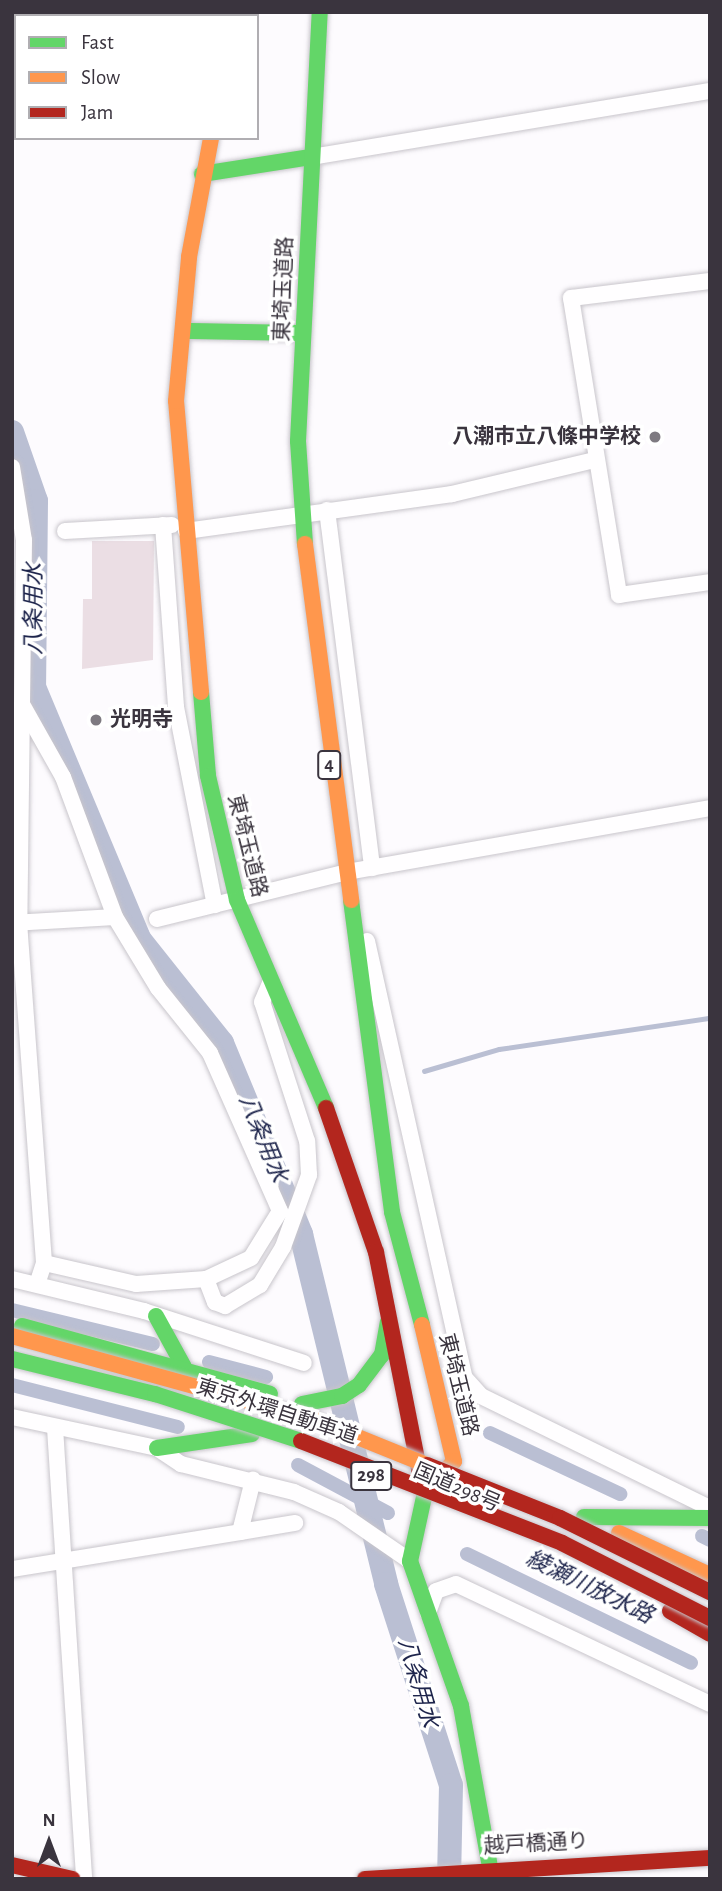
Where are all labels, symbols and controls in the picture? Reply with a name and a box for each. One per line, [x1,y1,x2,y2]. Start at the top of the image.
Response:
legend [14,14,259,140]
text: Fast [81,32,114,53]
text: Slow [81,67,120,88]
text: Jam [81,102,113,123]
street label: 東埼玉道路 [270,236,298,342]
place label: 八潮市立八條中学校 [452,424,641,450]
marker: 八潮市立八條中学校 [647,429,663,445]
water label: 八条用水 [21,563,49,655]
place label: 光明寺 [110,707,173,733]
marker: 光明寺 [88,712,104,728]
road number: 4 [317,750,341,780]
street label: 東埼玉道路 [222,792,272,900]
water label: 八条用水 [232,1091,292,1187]
street label: 東埼玉道路 [433,1331,483,1439]
street label: 東京外環自動車道 [193,1374,361,1450]
street label: 国道298号 [410,1458,504,1518]
road number: 298 [350,1460,392,1492]
water label: 綾瀬川放水路 [521,1545,657,1631]
water label: 八条用水 [391,1635,443,1731]
north arrow [14,1807,84,1877]
text: N [42,1811,56,1830]
street label: 越戸橋通り [483,1829,589,1859]

